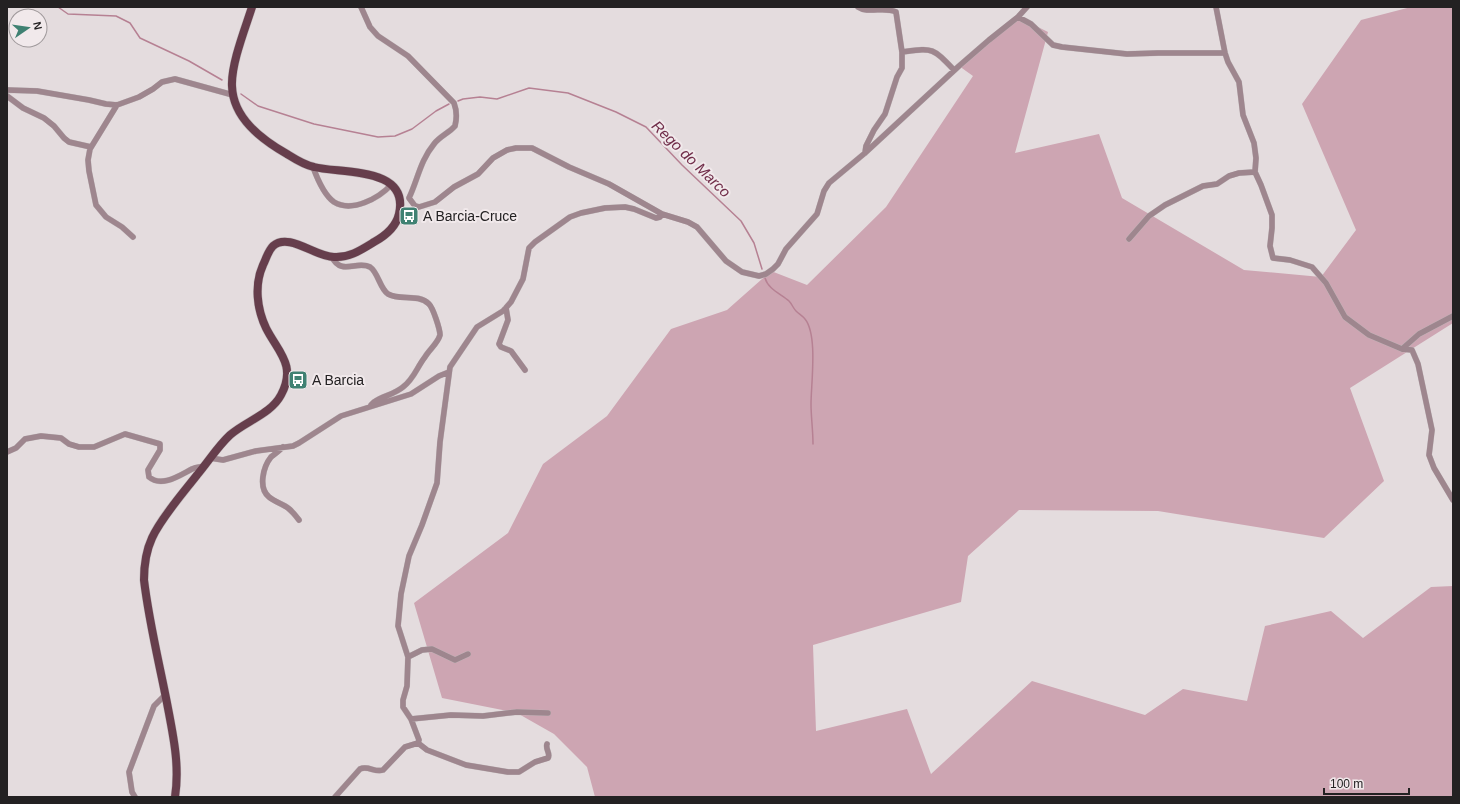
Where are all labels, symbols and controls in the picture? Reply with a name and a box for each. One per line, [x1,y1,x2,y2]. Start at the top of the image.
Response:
north arrow [8,8,48,48]
text: N [31,21,44,31]
water label: Rego do Marco [649,117,734,200]
bus stop icon: A Barcia-Cruce [398,205,420,227]
place label: A Barcia-Cruce [423,208,517,224]
bus stop icon: A Barcia [287,369,309,391]
place label: A Barcia [312,372,364,388]
scale bar [1324,770,1409,796]
text: 100 m [1330,777,1363,791]

